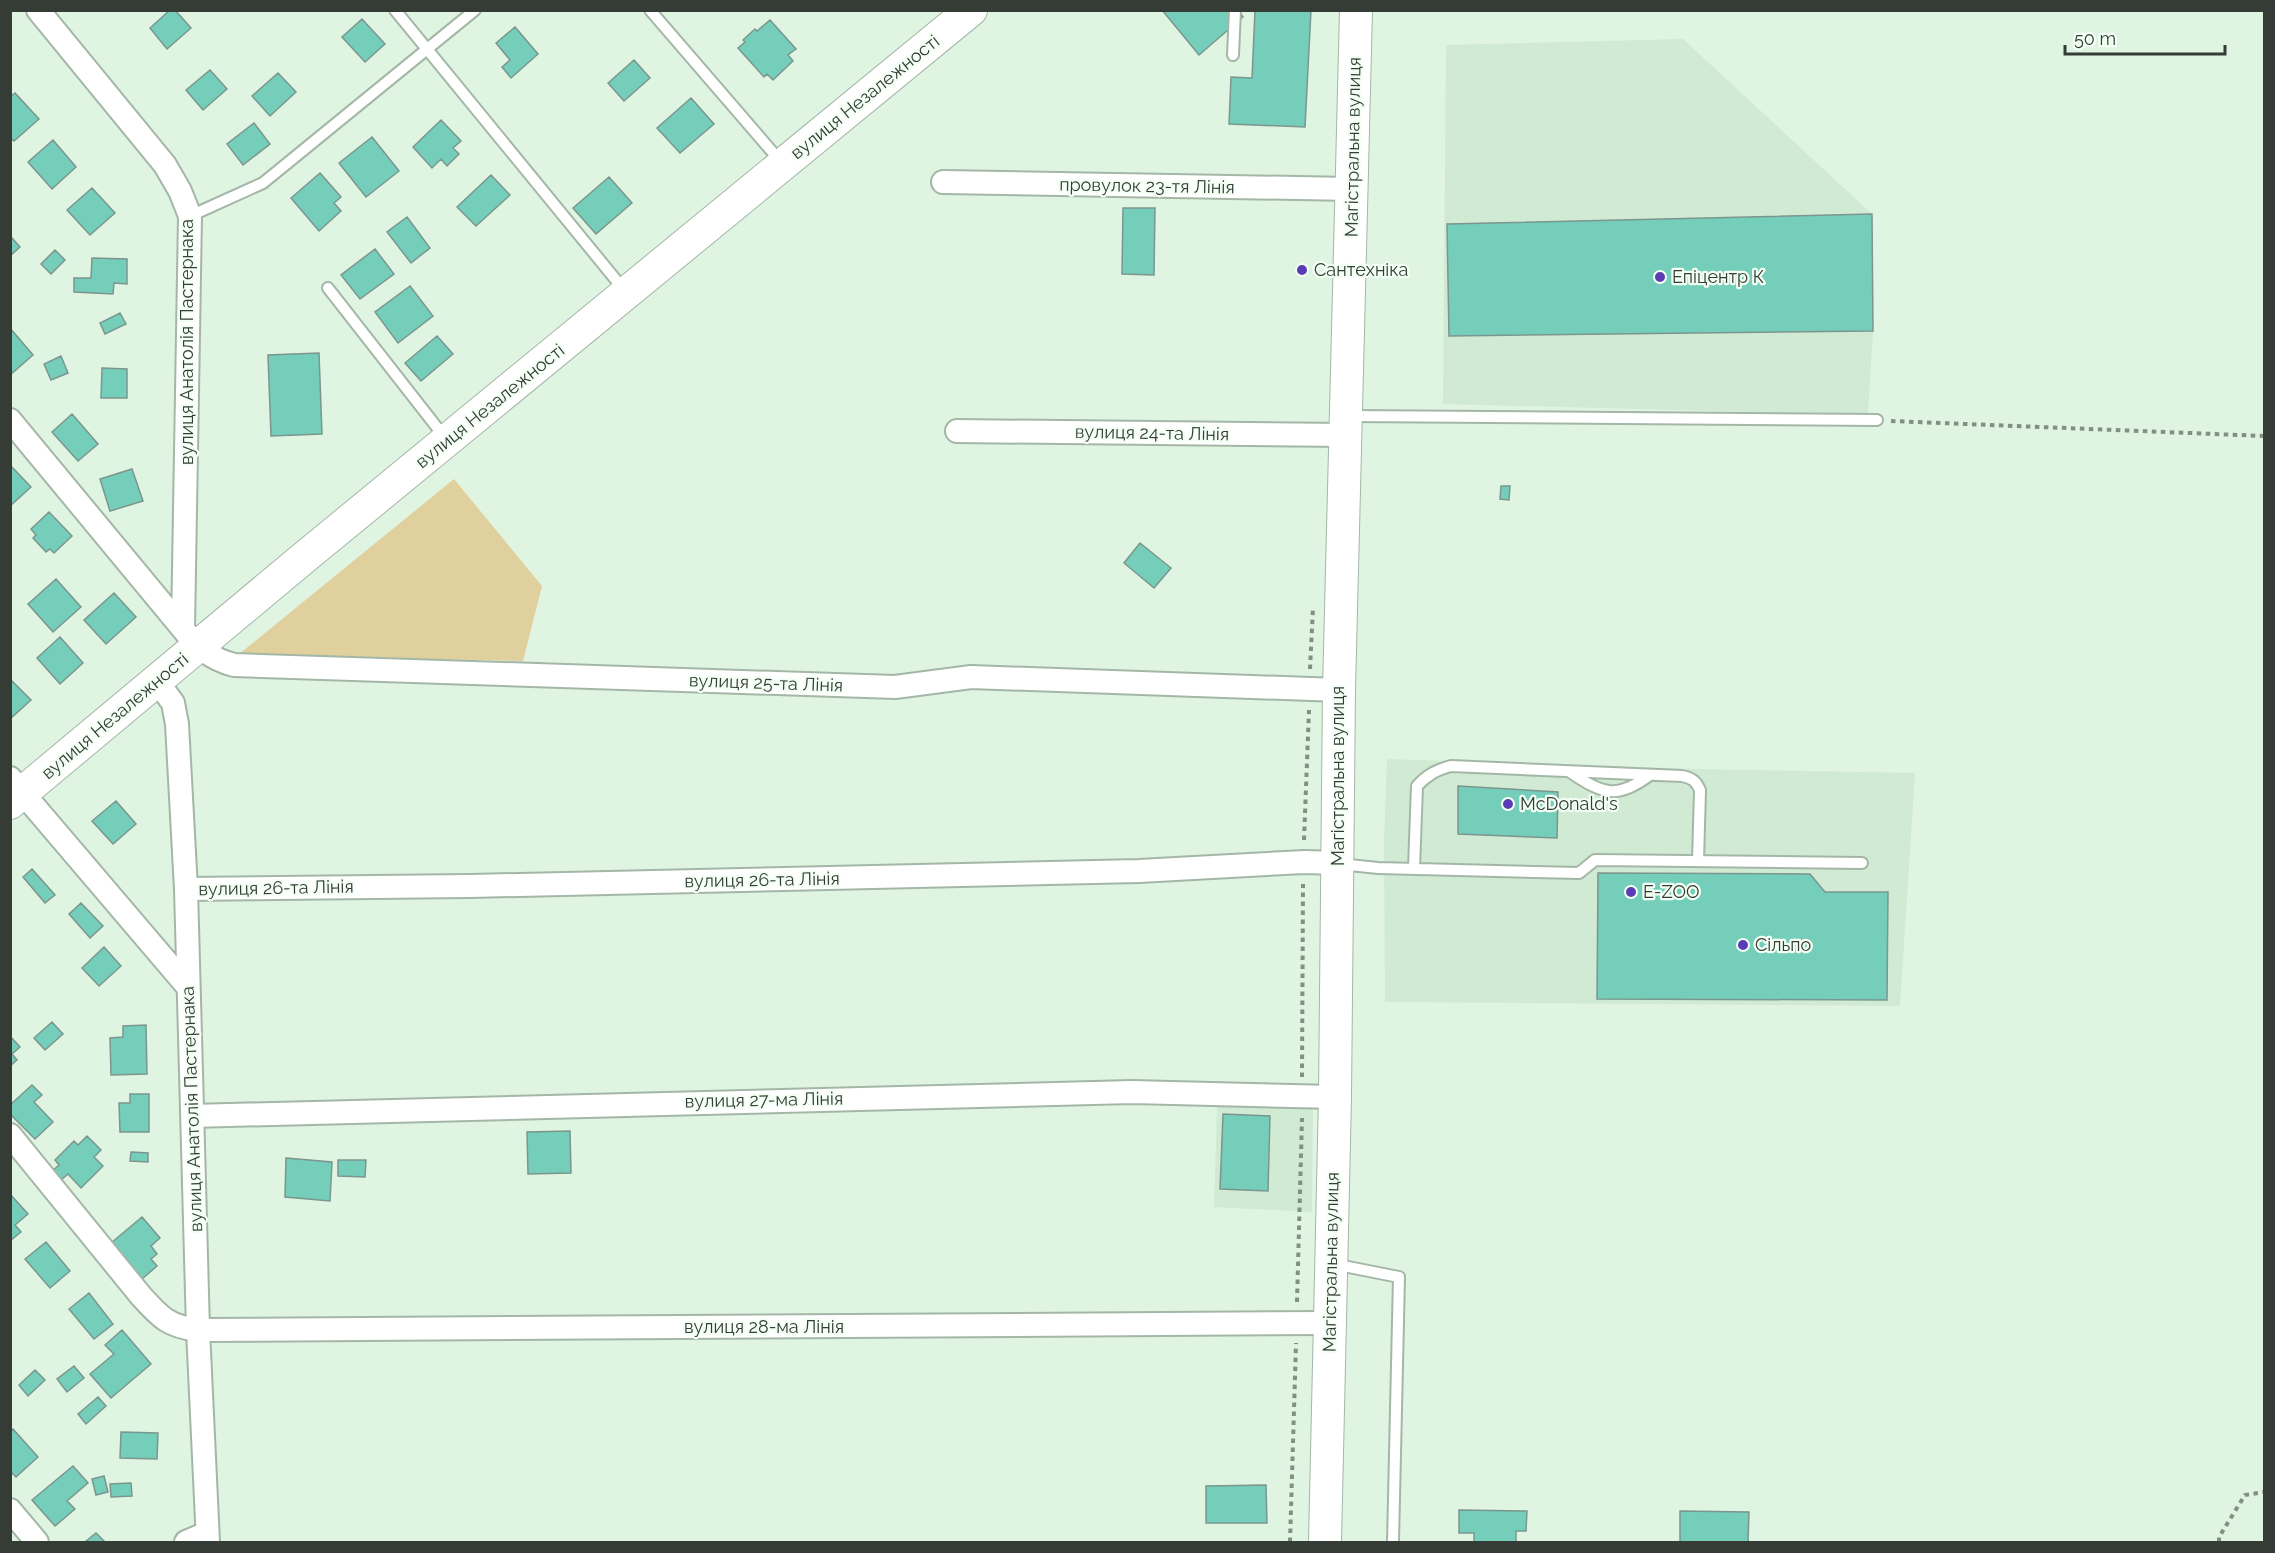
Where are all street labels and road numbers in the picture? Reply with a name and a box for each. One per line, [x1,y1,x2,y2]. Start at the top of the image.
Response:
street label: вулиця Незалежності [786,30,943,163]
street label: Магістральна вулиця [1340,57,1365,237]
street label: провулок 23-тя Лінія [1059,173,1235,198]
street label: вулиця Анатолія Пастернака [176,219,197,465]
street label: вулиця Незалежності [411,339,568,472]
street label: вулиця 24-та Лінія [1075,421,1229,444]
street label: вулиця Незалежності [37,648,192,783]
street label: вулиця 25-та Лінія [689,669,844,696]
street label: Магістральна вулиця [1327,686,1348,866]
street label: вулиця 26-та Лінія [684,868,840,891]
street label: вулиця 26-та Лінія [198,876,354,899]
street label: вулиця Анатолія Пастернака [177,986,206,1232]
street label: вулиця 27-ма Лінія [685,1088,843,1111]
street label: Магістральна вулиця [1318,1172,1343,1352]
street label: вулиця 28-ма Лінія [684,1316,844,1337]

